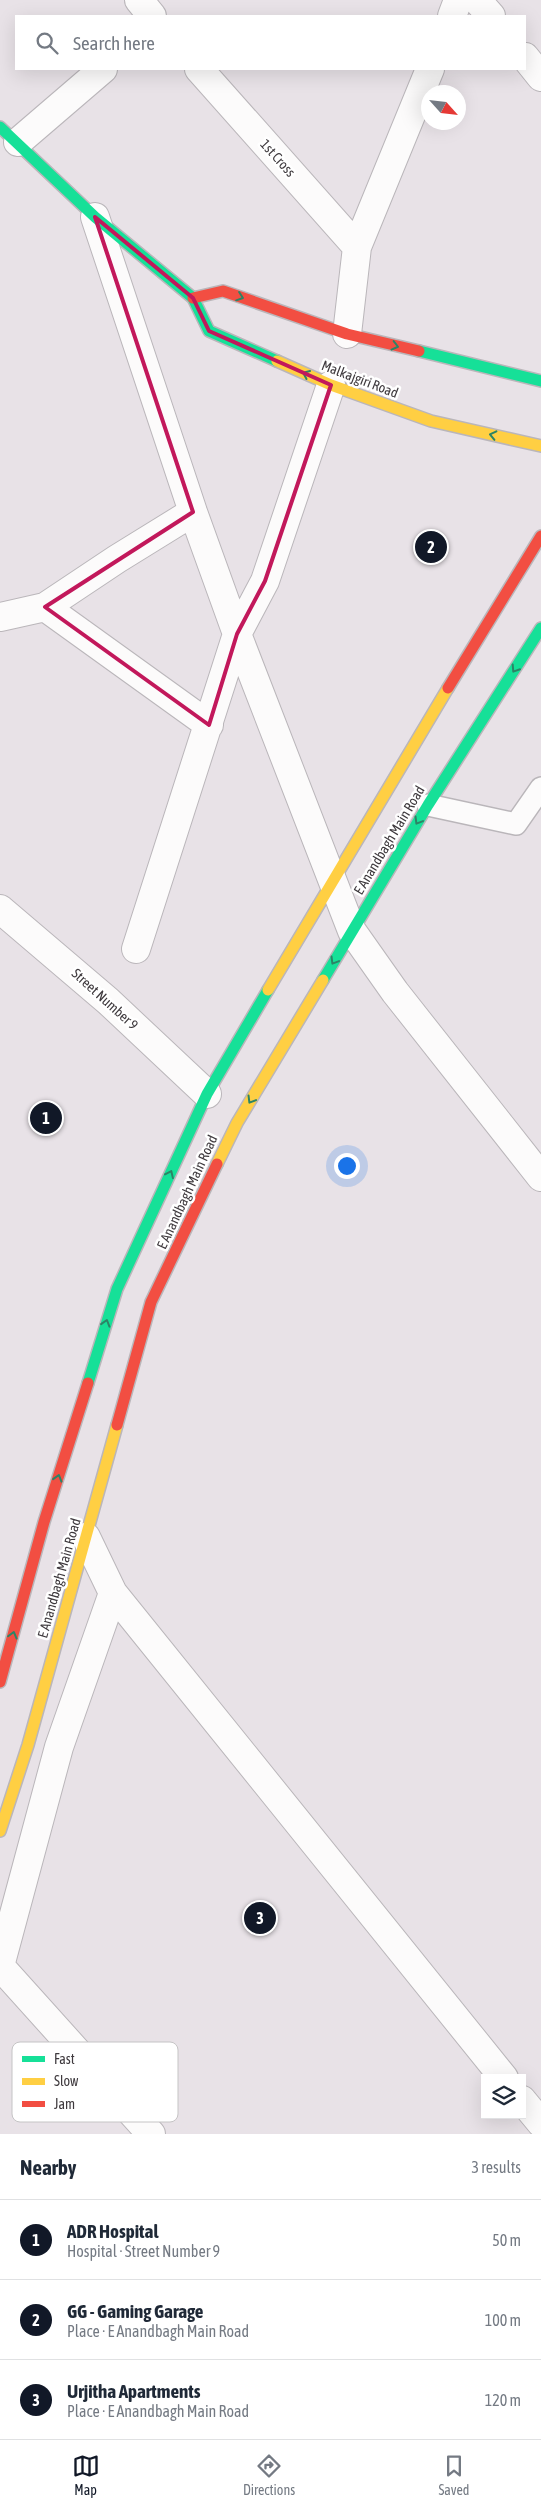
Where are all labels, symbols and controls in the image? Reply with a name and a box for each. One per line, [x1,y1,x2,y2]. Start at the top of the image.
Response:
search box [15,15,526,70]
icon: search [33,29,61,57]
text: Search here [73,32,155,54]
north arrow [421,85,466,130]
street label: 1st Cross [257,136,299,180]
one-way arrow [235,291,244,301]
one-way arrow [390,340,399,351]
street label: Malkajgiri Road [319,357,401,401]
one-way arrow [302,370,311,381]
one-way arrow [489,430,498,441]
pin: 2 [415,528,447,566]
one-way arrow [511,664,521,673]
street label: E Anandbagh Main Road [350,783,428,897]
one-way arrow [414,816,424,825]
one-way arrow [331,955,341,964]
street label: Street Number 9 [69,965,141,1033]
one-way arrow [247,1094,257,1103]
pin: 1 [30,1099,62,1137]
street label: E Anandbagh Main Road [154,1132,220,1252]
your location [334,1153,360,1179]
one-way arrow [164,1170,174,1179]
one-way arrow [100,1320,110,1328]
one-way arrow [52,1475,62,1483]
street label: E Anandbagh Main Road [34,1516,84,1640]
one-way arrow [7,1630,18,1639]
pin: 3 [244,1899,276,1937]
legend [12,2042,178,2122]
text: Fast [54,2051,75,2067]
text: Slow [54,2073,79,2089]
map controls [481,2074,526,2119]
button: layers [481,2074,526,2119]
text: Jam [54,2096,75,2112]
text: Nearby [20,2155,76,2179]
text: 3 results [471,2158,521,2176]
text: ADR Hospital [67,2220,158,2242]
text: 1 [32,2231,40,2249]
text: 50 m [492,2231,521,2249]
text: Hospital · Street Number 9 [67,2242,220,2260]
text: GG - Gaming Garage [67,2300,203,2322]
text: 2 [32,2311,40,2329]
text: 100 m [485,2311,521,2329]
text: Place · E Anandbagh Main Road [67,2322,249,2340]
text: Urjitha Apartments [67,2380,200,2402]
text: 3 [32,2391,40,2409]
text: 120 m [485,2391,521,2409]
text: Place · E Anandbagh Main Road [67,2402,249,2420]
tab: Map [72,2452,100,2498]
tab: Directions [243,2452,295,2498]
tab: Saved [438,2452,469,2498]

